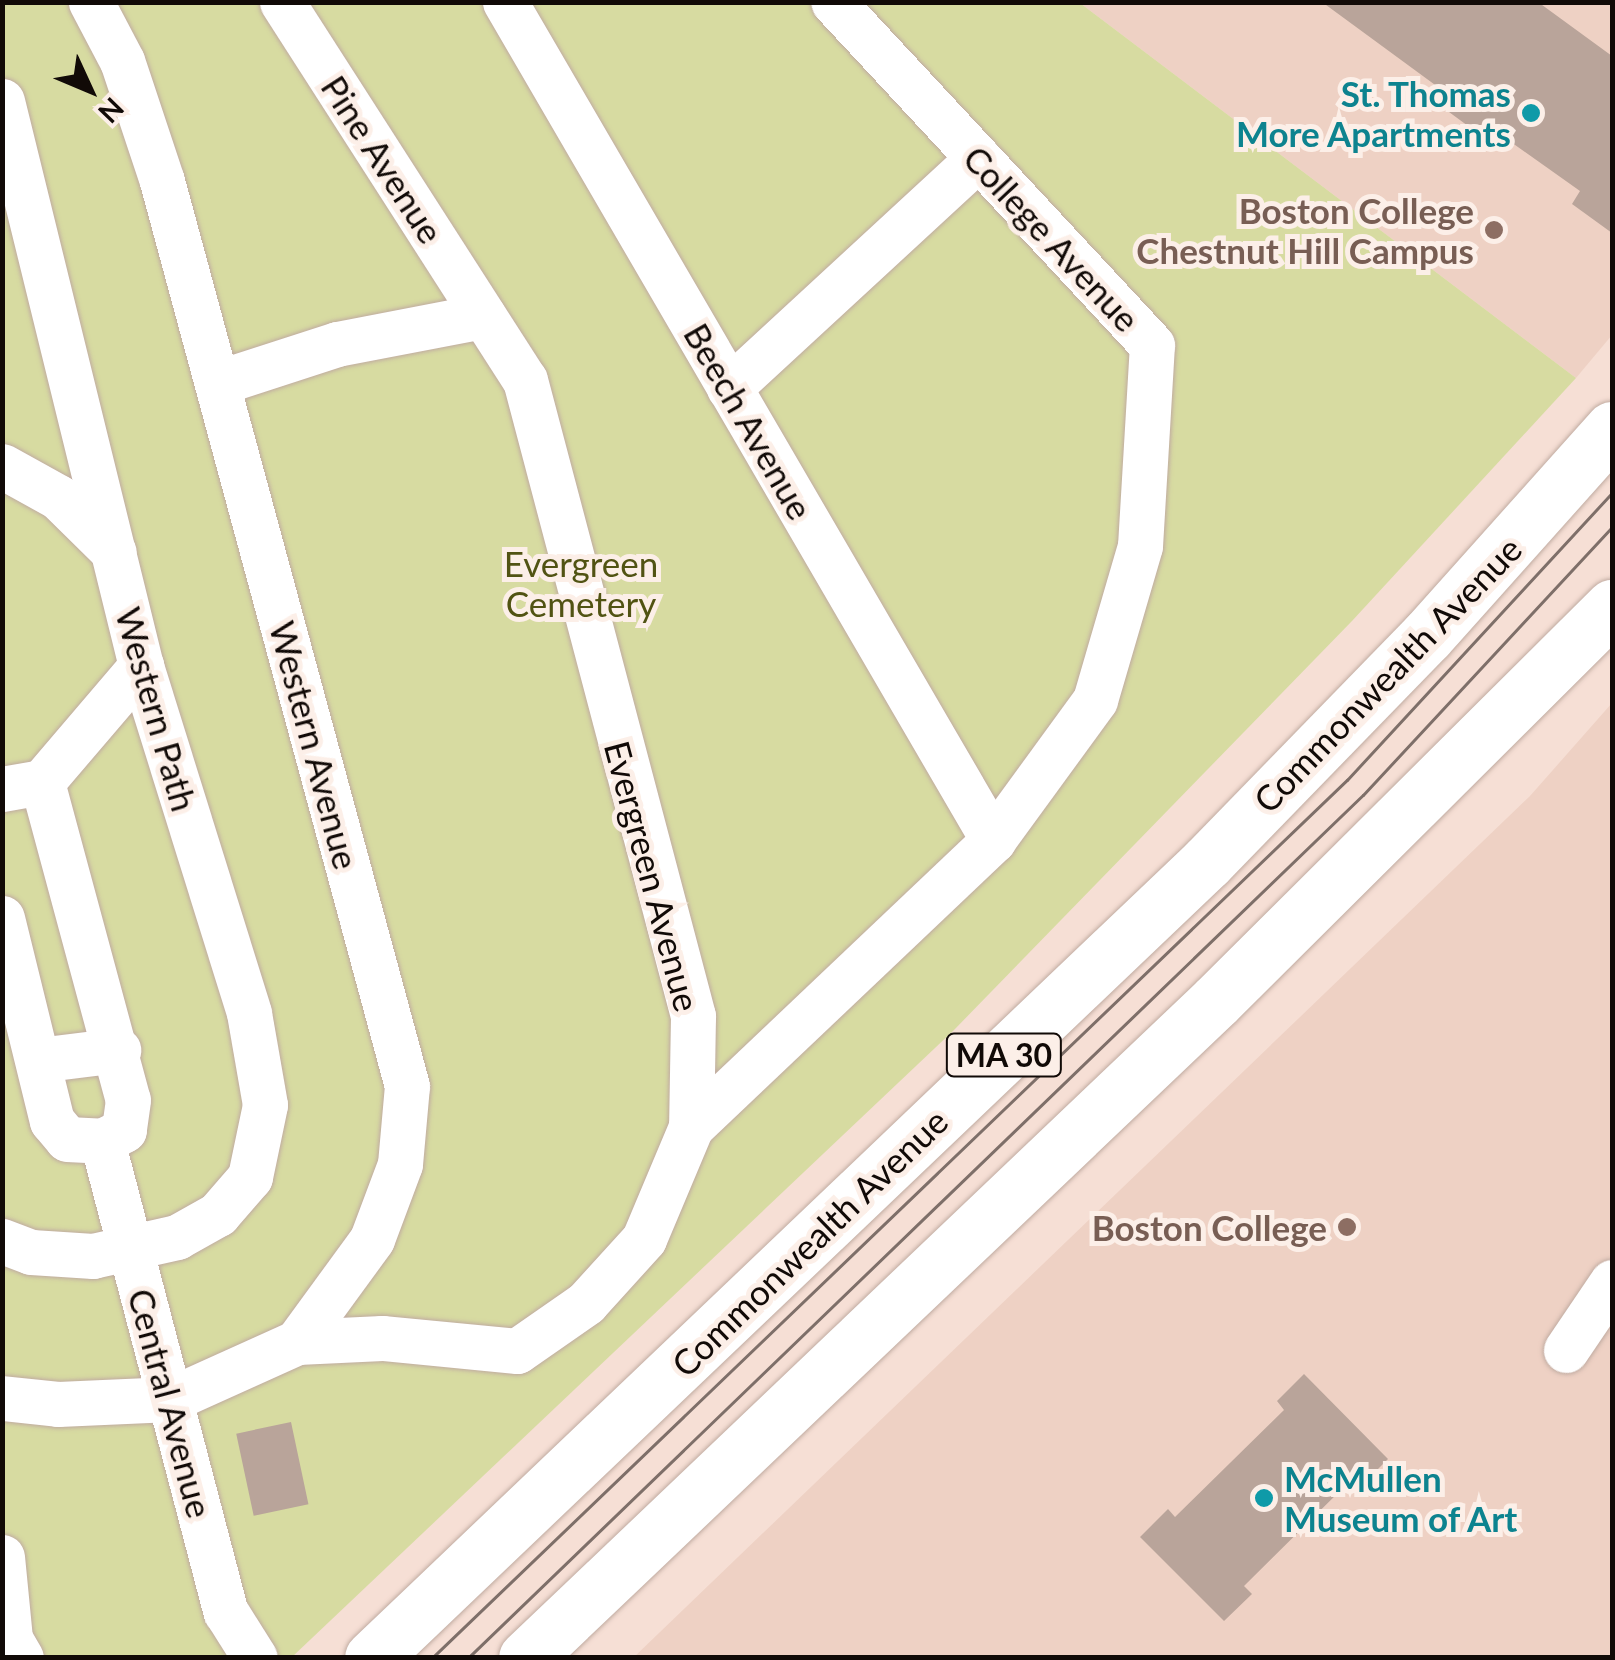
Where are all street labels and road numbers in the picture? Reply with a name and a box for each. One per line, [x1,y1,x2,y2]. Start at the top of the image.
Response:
street label: Pine Avenue [313,67,453,251]
street label: College Avenue [955,136,1149,340]
street label: Beech Avenue [676,315,822,527]
street label: Commonwealth Avenue [1244,527,1530,821]
street label: Western Path [108,602,206,816]
street label: Western Avenue [262,616,368,874]
street label: Evergreen Avenue [597,736,709,1016]
road number: MA 30 [944,1028,1064,1082]
street label: Commonwealth Avenue [662,1099,956,1385]
street label: Central Avenue [120,1283,222,1523]

